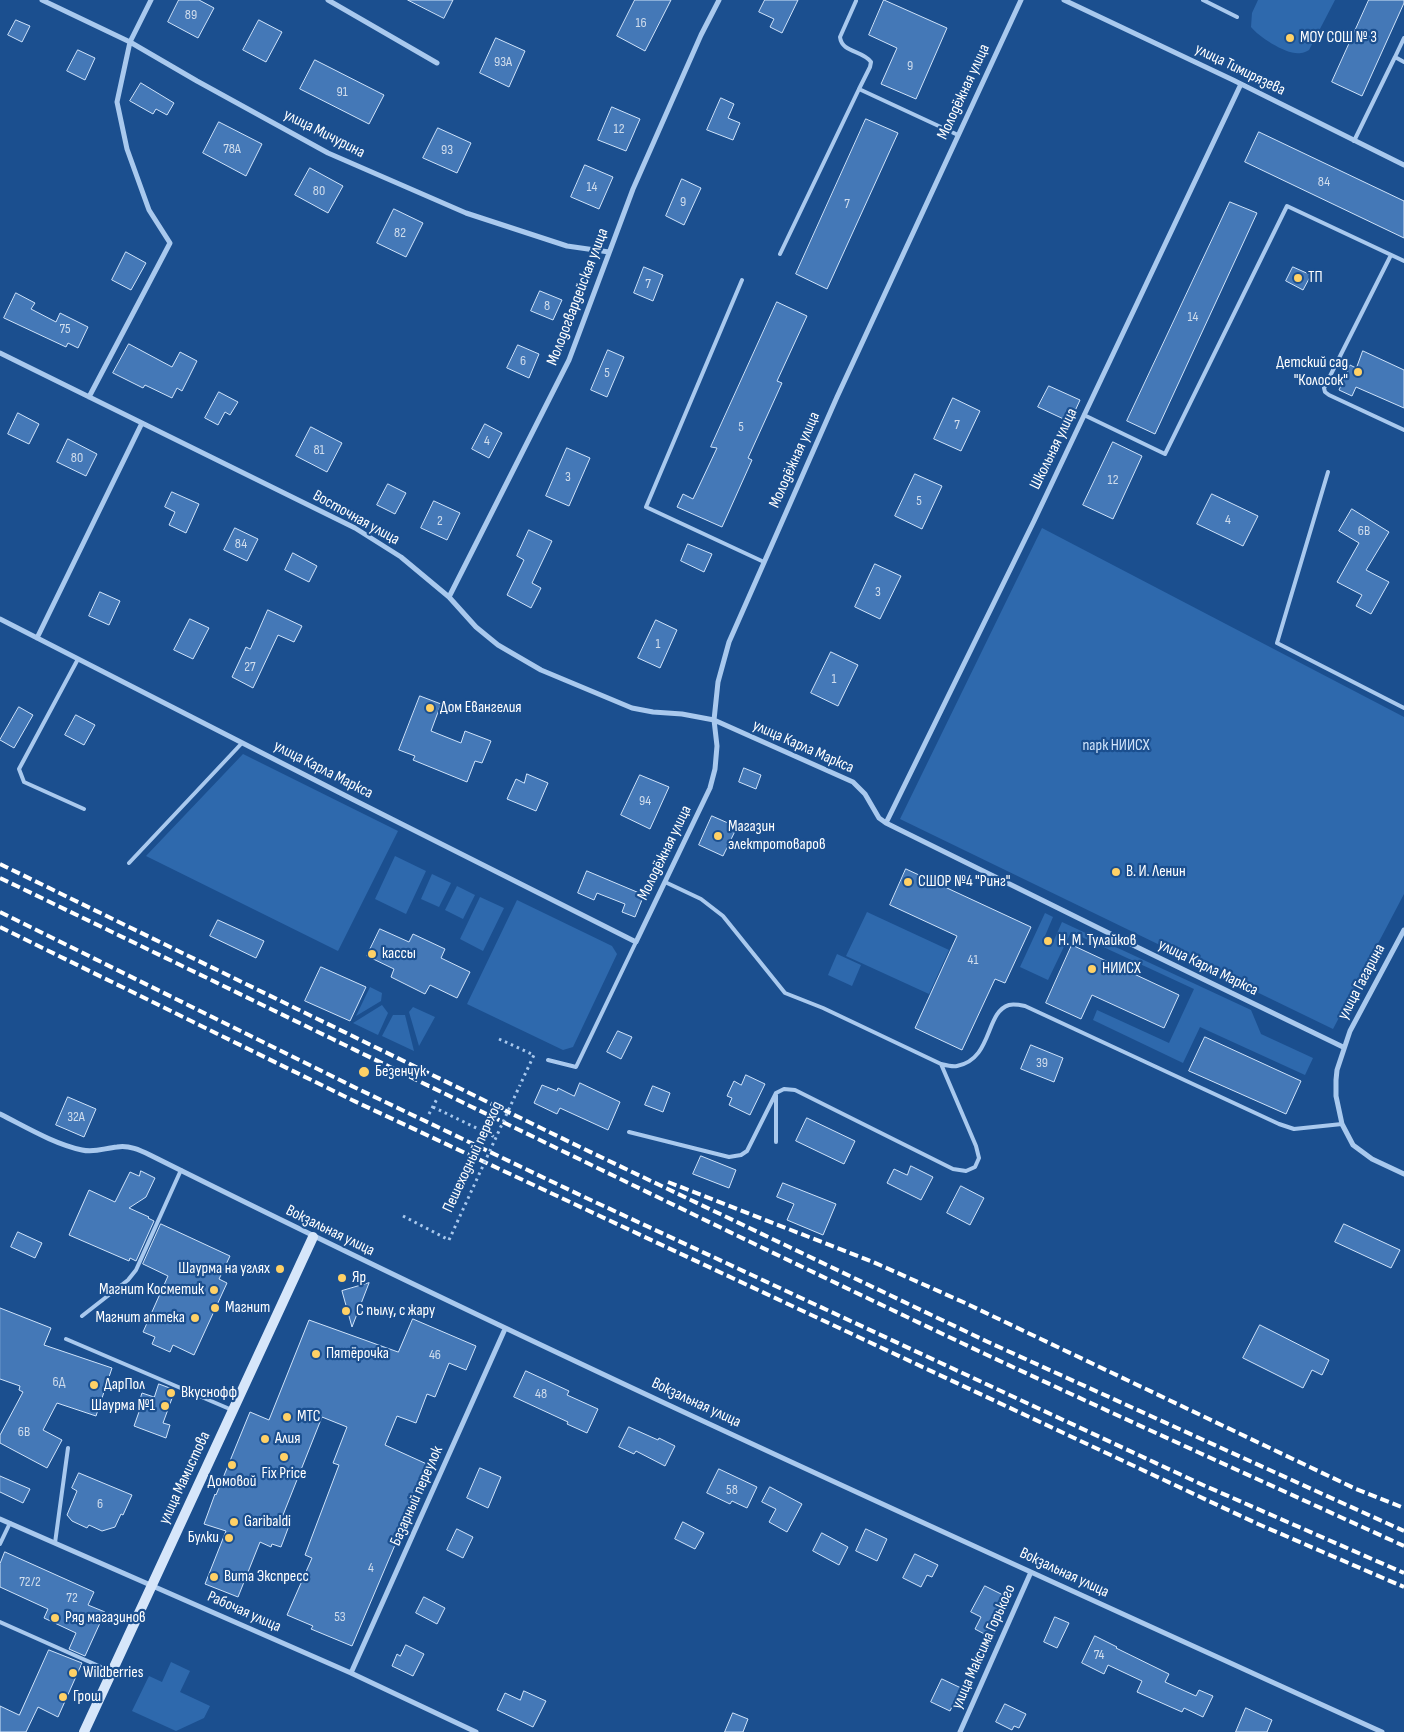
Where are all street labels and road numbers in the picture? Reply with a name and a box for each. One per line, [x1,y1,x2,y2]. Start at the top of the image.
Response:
street label: улица Тимирязева [1192,40,1288,100]
street label: Молодёжная улица [934,41,994,143]
street label: улица Мичурина [280,105,368,163]
street label: Молодогвардейская улица [543,226,613,368]
street label: Школьная улица [1026,405,1082,493]
street label: Молодёжная улица [765,409,825,511]
street label: Восточная улица [309,486,403,550]
street label: улица Карла Маркса [749,716,857,778]
street label: улица Карла Маркса [270,737,376,803]
street label: Молодёжная улица [634,803,696,903]
street label: улица Карла Маркса [1155,936,1261,1000]
street label: улица Гагарина [1334,941,1390,1023]
street label: Пешеходный переход [439,1098,507,1216]
street label: Вокзальная улица [282,1201,378,1261]
street label: Вокзальная улица [648,1374,744,1432]
street label: улица Мамистова [155,1429,215,1527]
street label: Базарный переулок [386,1443,448,1549]
street label: Вокзальная улица [1016,1544,1112,1602]
street label: улица Максима Горького [948,1582,1020,1712]
street label: Рабочая улица [204,1587,284,1637]

